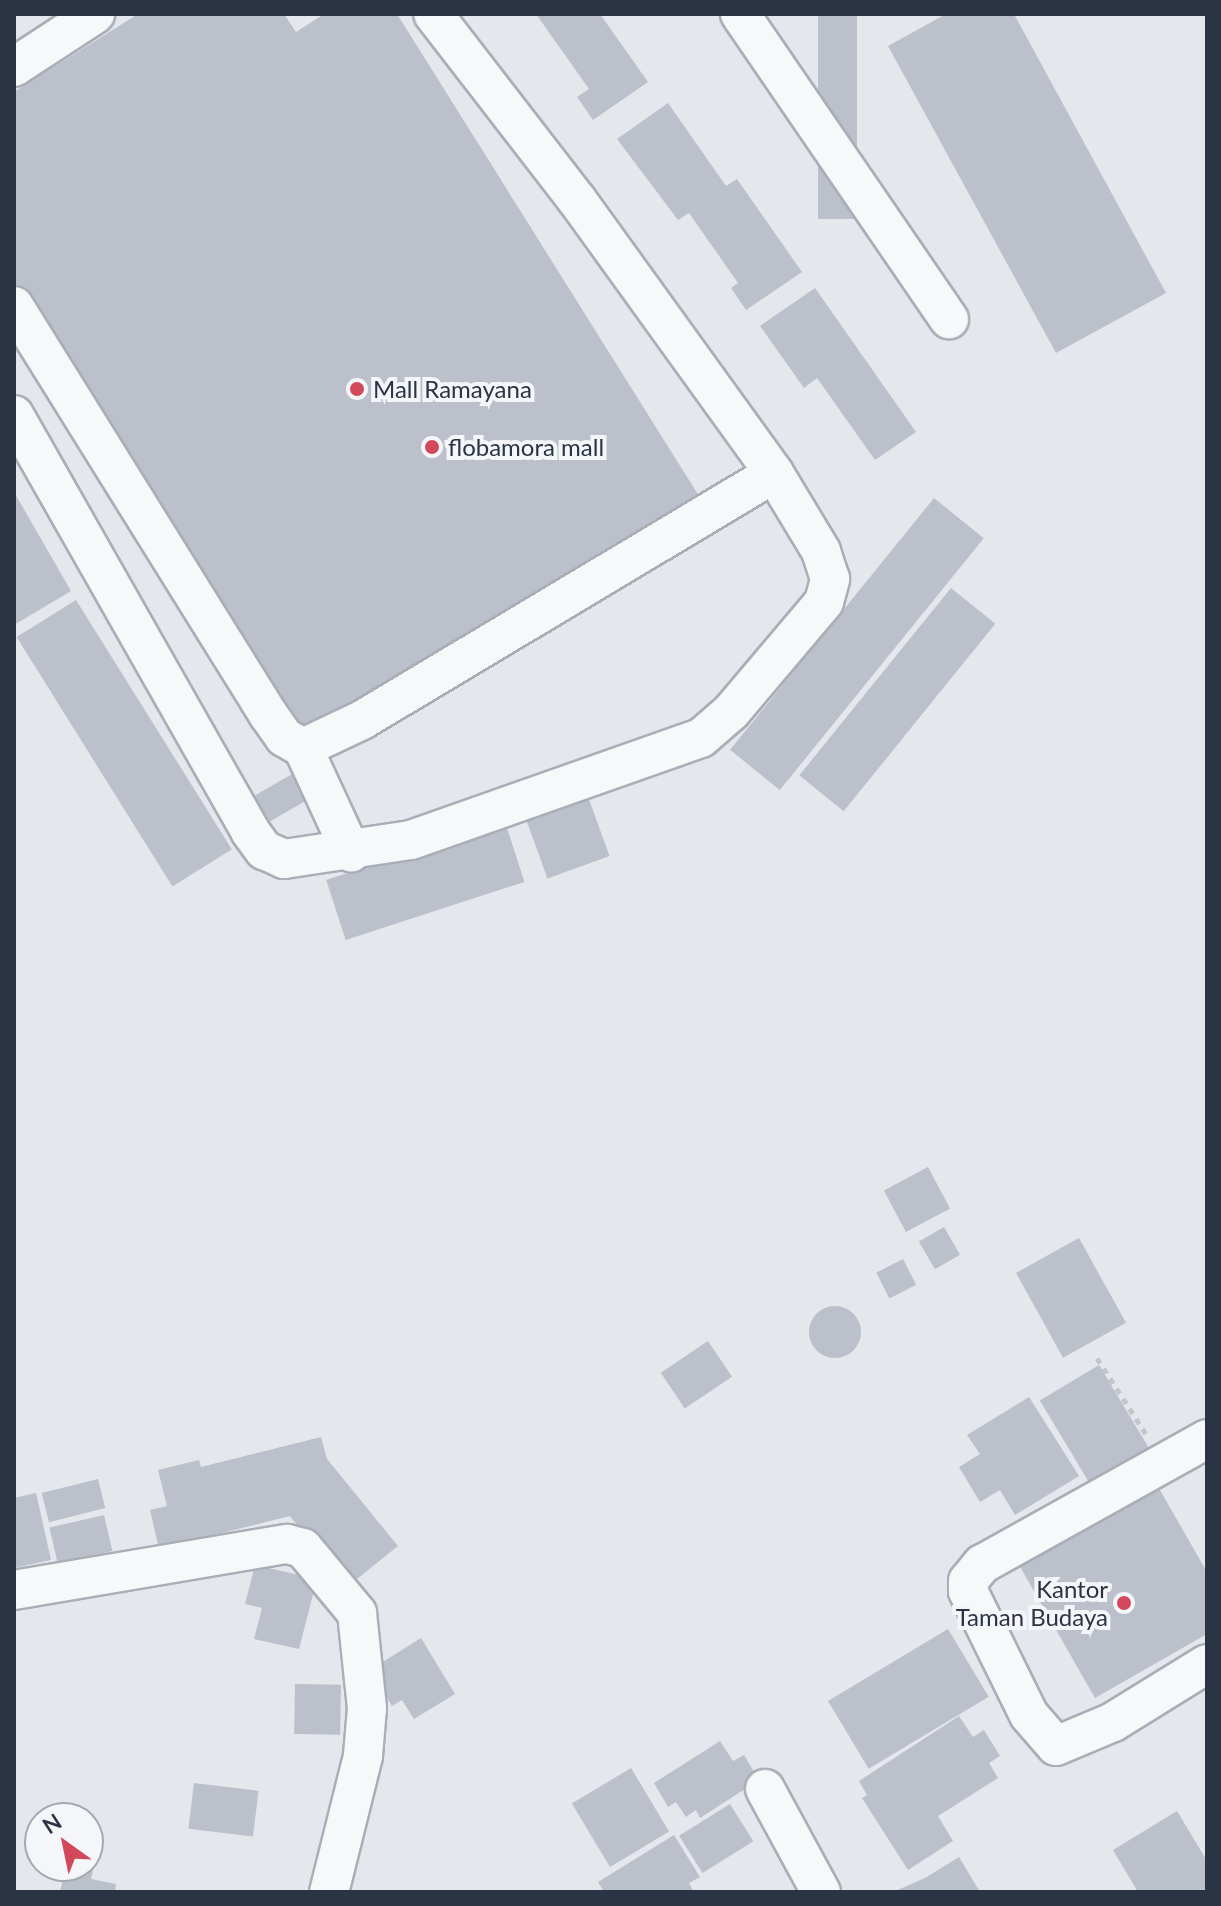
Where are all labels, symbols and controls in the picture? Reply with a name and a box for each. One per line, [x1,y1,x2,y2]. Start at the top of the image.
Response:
place label: Mall Ramayana [373,375,532,403]
marker: Mall Ramayana [348,380,366,398]
place label: flobamora mall [448,433,604,461]
marker: flobamora mall [423,438,441,456]
place label: Kantor Taman Budaya [956,1575,1108,1631]
marker: Kantor Taman Budaya [1115,1594,1133,1612]
north arrow [24,1802,104,1882]
text: N [37,1807,66,1839]

